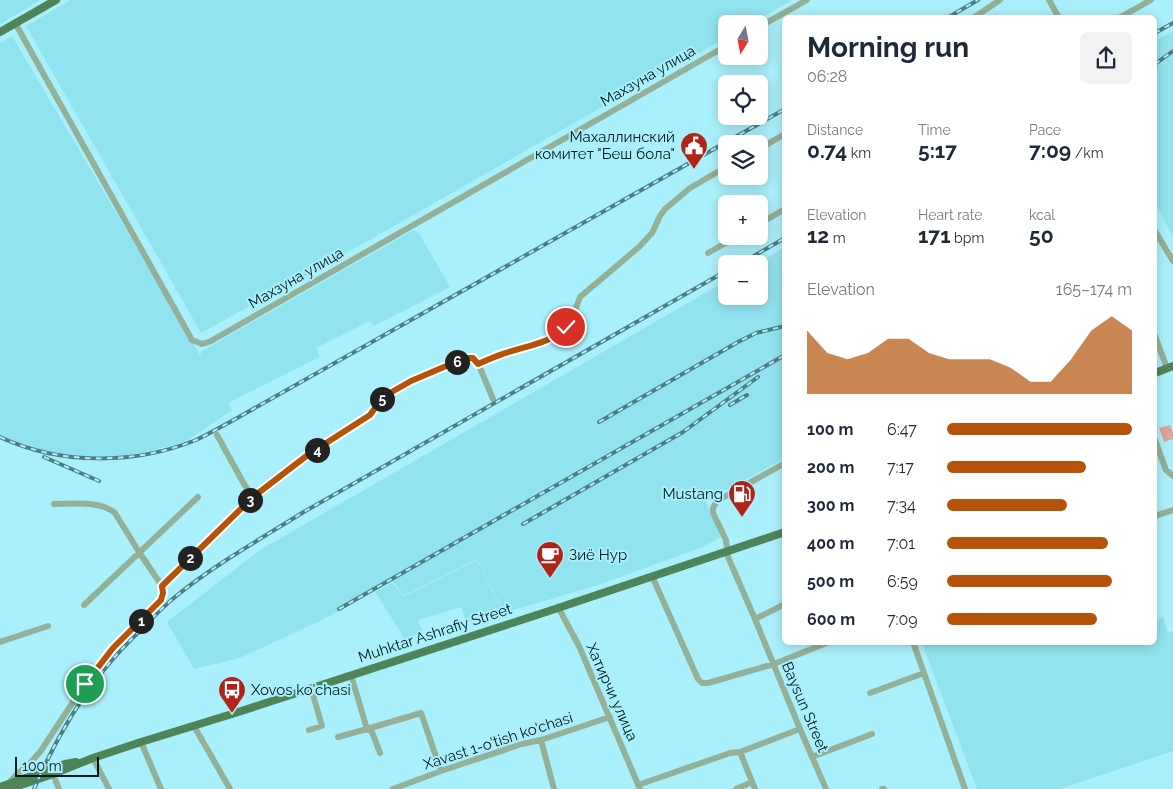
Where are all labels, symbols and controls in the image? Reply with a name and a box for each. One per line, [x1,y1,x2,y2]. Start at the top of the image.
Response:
north arrow [718,15,768,65]
map controls [718,15,768,305]
text: Morning run [807,31,969,64]
button: share [1080,32,1132,84]
street label: Махзуна улица [597,42,699,110]
text: 06:28 [807,67,847,86]
button: locate [718,75,768,125]
text: Distance [807,122,863,138]
text: Time [918,122,951,138]
text: Pace [1029,122,1061,138]
place label: Махаллинский комитет "Беш бола" [535,128,675,163]
public building icon: Махаллинский комитет "Беш бола" [679,131,709,170]
button: layers [718,135,768,185]
text: 0.74 [807,138,847,163]
text: 5:17 [918,138,957,163]
text: 7:09 [1029,138,1071,163]
text: km [847,145,871,161]
text: /km [1071,145,1104,161]
button: + [718,195,768,245]
text: Elevation [807,207,866,223]
text: Heart rate [918,207,982,223]
text: kcal [1029,207,1055,223]
text: 12 [807,223,829,248]
text: 171 [918,223,951,248]
text: 50 [1029,223,1054,248]
text: m [829,230,846,246]
text: bpm [951,230,984,246]
street label: Махзуна улица [245,244,347,312]
button: − [718,255,768,305]
text: Elevation [807,280,875,299]
text: 165–174 m [1056,280,1132,299]
pin [545,306,587,348]
icon: check [552,313,580,341]
pin: 6 [444,350,470,374]
text: 6 [453,354,462,370]
pin: 5 [370,386,394,412]
text: 5 [379,391,386,407]
text: 100 m [807,420,853,439]
text: 6:47 [887,420,917,439]
pin: 4 [304,438,330,462]
text: 4 [314,442,322,458]
text: 200 m [807,458,854,477]
text: 7:17 [887,458,914,477]
fuel station icon: Mustang [727,479,757,518]
place label: Mustang [662,485,723,503]
pin: 3 [238,488,262,512]
text: 3 [247,492,254,508]
text: 300 m [807,496,854,515]
text: 7:34 [887,496,916,515]
text: 400 m [807,534,855,553]
text: 7:01 [887,534,915,553]
cafe icon: Зиё Нур [535,540,565,579]
pin: 2 [178,546,202,570]
place label: Зиё Нур [569,546,627,564]
text: 2 [187,550,194,566]
text: 500 m [807,572,854,591]
text: 6:59 [887,572,918,591]
street label: Muhktar Ashrafiy Street [356,600,514,666]
pin: 1 [128,608,154,634]
text: 600 m [807,610,855,629]
text: 7:09 [887,610,918,629]
text: 1 [138,613,145,629]
street label: Хатирчи улица [582,640,642,744]
street label: Bаysun Street [778,659,832,755]
pin [64,663,106,705]
icon: arrive [71,670,99,698]
bus stop icon: Xovos ko'chasi [217,675,247,714]
place label: Xovos ko'chasi [251,681,351,699]
street label: Xavast 1-o'tish ko'chasi [421,708,575,774]
scale bar [15,754,99,777]
text: 100 m [22,758,62,774]

